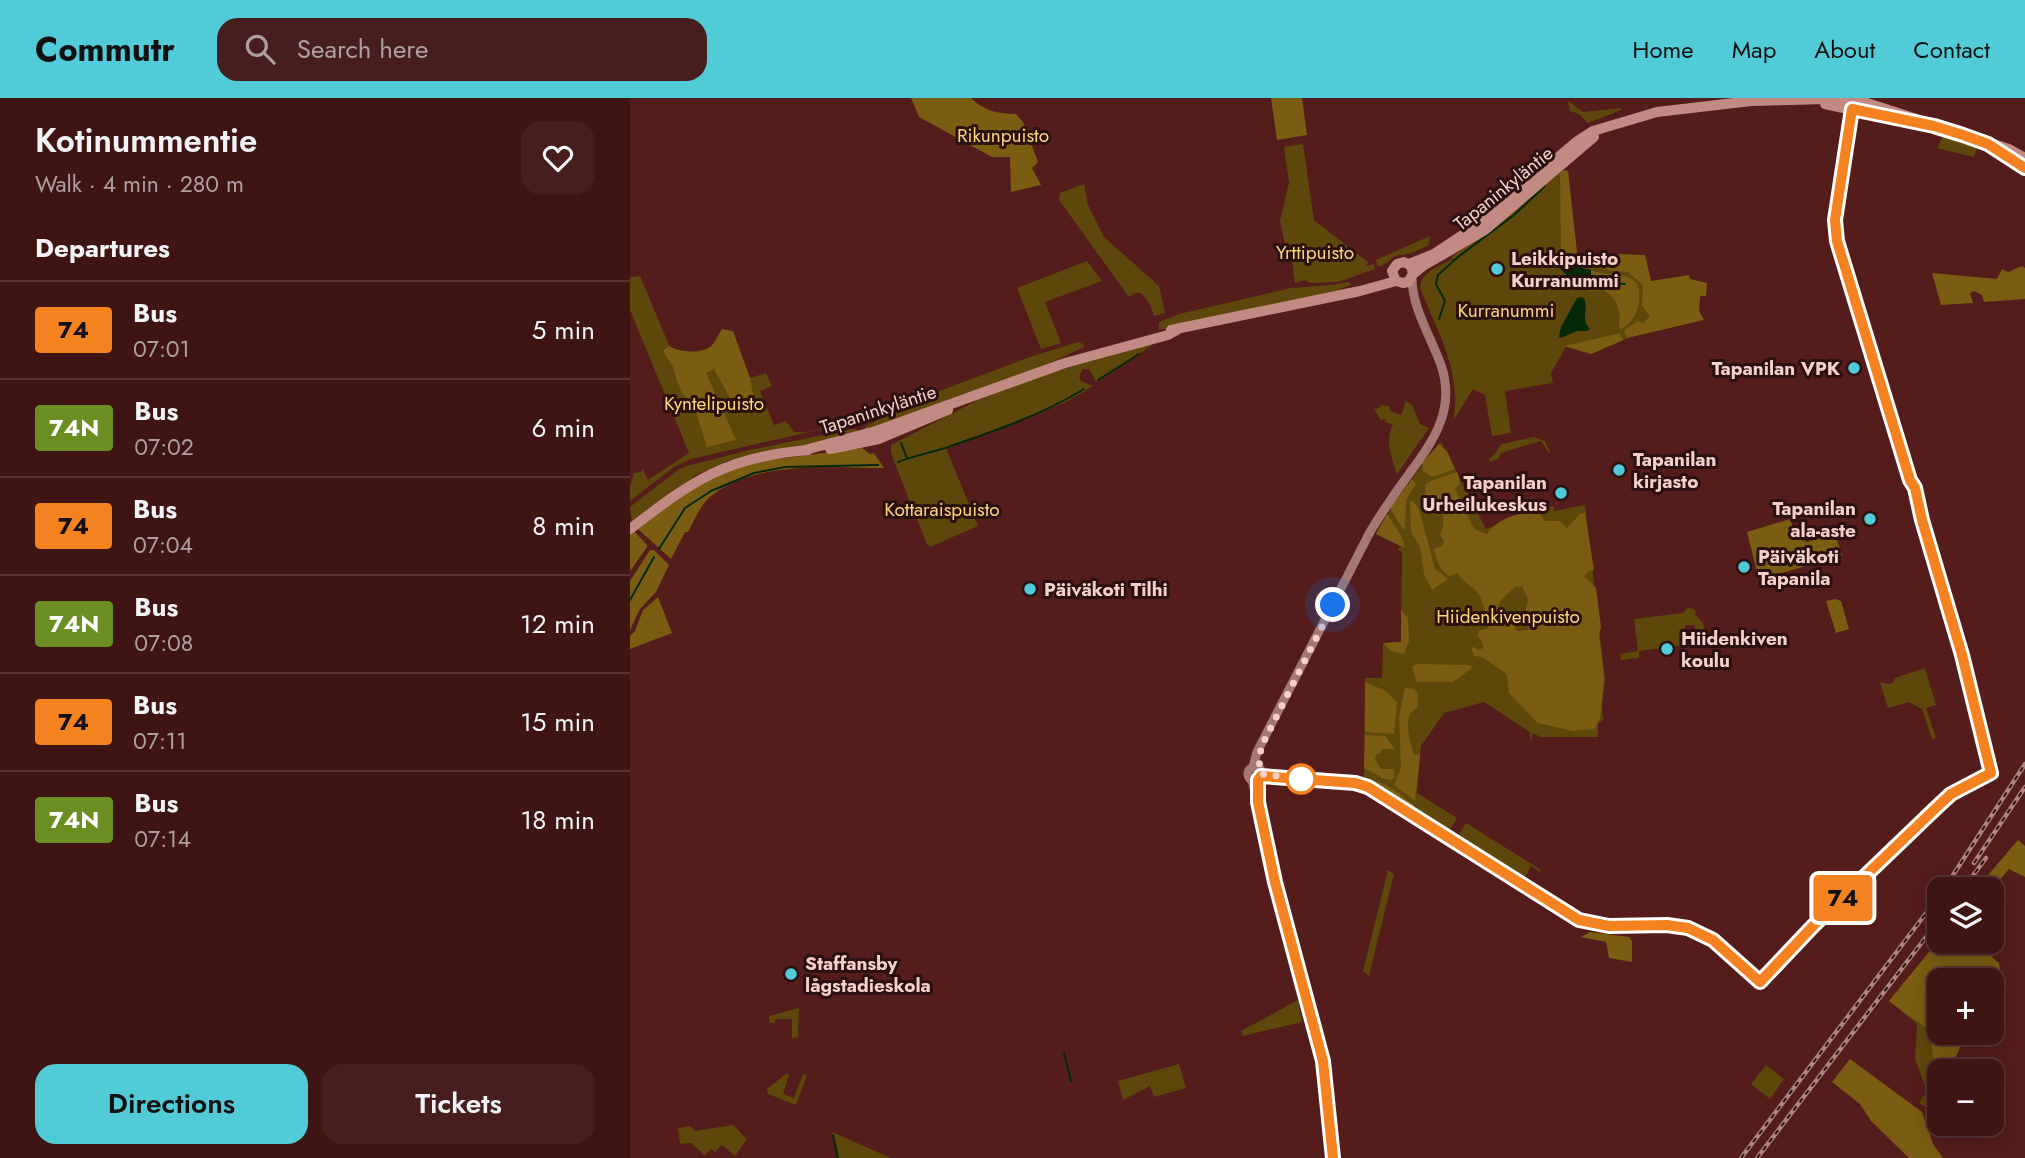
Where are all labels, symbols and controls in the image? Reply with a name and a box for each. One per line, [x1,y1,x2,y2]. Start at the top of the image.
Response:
search box [217,18,707,81]
text: Commutr [35,26,175,73]
icon: search [241,30,279,68]
text: Search here [297,30,428,68]
text: Home [1632,32,1694,67]
text: Map [1732,32,1776,67]
text: About [1814,32,1875,67]
text: Contact [1913,32,1990,67]
text: Kotinummentie [35,117,257,164]
button: heart [521,121,595,195]
park label: Rikunpuisto [957,122,1049,149]
street label: Tapaninkyläntie [1448,140,1559,237]
text: Walk · 4 min · 280 m [35,167,244,201]
text: Departures [35,229,170,267]
park label: Yrttipuisto [1276,239,1354,266]
place label: Leikkipuisto Kurranummi [1511,245,1619,294]
marker: Leikkipuisto Kurranummi [1489,261,1505,277]
text: Bus [133,294,177,332]
park label: Kurranummi [1458,297,1554,324]
text: 5 min [532,311,595,349]
text: 74 [58,312,89,347]
text: 07:01 [133,332,190,366]
place label: Tapanilan VPK [1712,355,1841,382]
marker: Tapanilan VPK [1846,360,1862,376]
street label: Tapaninkyläntie [817,378,940,441]
park label: Kyntelipuisto [664,390,764,417]
text: Bus [134,392,178,430]
text: 6 min [532,409,595,447]
text: 74N [49,410,99,445]
text: 07:02 [134,430,194,464]
place label: Tapanilan kirjasto [1633,446,1716,495]
marker: Tapanilan kirjasto [1611,462,1627,478]
place label: Tapanilan Urheilukeskus [1422,469,1547,518]
marker: Tapanilan Urheilukeskus [1553,485,1569,501]
text: Bus [133,490,177,528]
place label: Tapanilan ala-aste [1773,495,1856,544]
park label: Kottaraispuisto [884,496,1000,523]
text: 8 min [532,507,595,545]
text: 74 [58,508,89,543]
marker: Tapanilan ala-aste [1862,511,1878,527]
text: 07:04 [133,528,193,562]
place label: Päiväkoti Tapanila [1758,543,1839,592]
marker: Päiväkoti Tapanila [1736,559,1752,575]
place label: Päiväkoti Tilhi [1044,576,1168,603]
marker: Päiväkoti Tilhi [1022,581,1038,597]
your location [1315,587,1350,622]
text: Bus [134,588,178,626]
park label: Hiidenkivenpuisto [1436,603,1580,630]
text: 12 min [520,605,595,643]
text: 74N [49,606,99,641]
place label: Hiidenkiven koulu [1681,625,1788,674]
text: 07:08 [134,626,193,660]
marker: Hiidenkiven koulu [1659,641,1675,657]
text: Bus [133,686,177,724]
text: 15 min [520,703,595,741]
text: 74 [58,704,89,739]
text: 07:11 [133,724,186,758]
unlabelled marker [1286,764,1316,794]
text: Bus [134,784,178,822]
text: 18 min [521,801,595,839]
text: 74N [49,802,99,837]
text: 07:14 [134,822,191,856]
line badge: 74 [1812,875,1874,921]
map controls [1927,877,2004,1136]
button: layers [1927,877,2004,954]
text: 74 [1827,880,1859,915]
place label: Staffansby lågstadieskola [805,950,931,999]
marker: Staffansby lågstadieskola [783,966,799,982]
button: + [1927,968,2004,1045]
button: − [1927,1059,2004,1136]
button: Directions [35,1064,308,1144]
button: Tickets [322,1064,595,1144]

